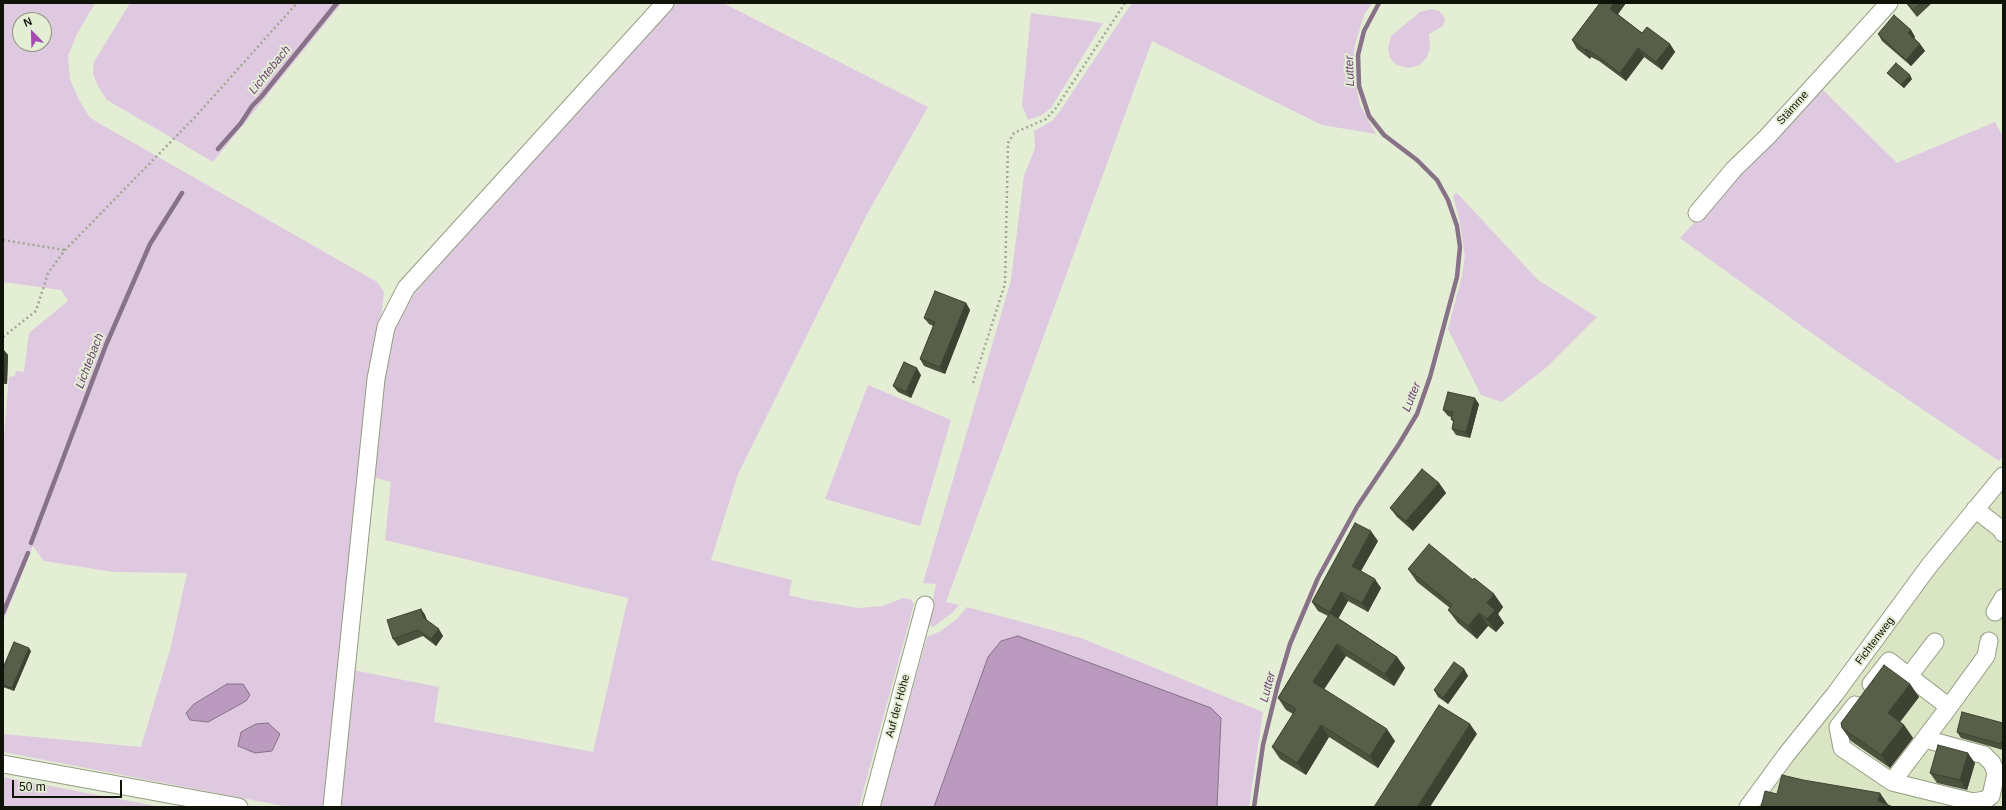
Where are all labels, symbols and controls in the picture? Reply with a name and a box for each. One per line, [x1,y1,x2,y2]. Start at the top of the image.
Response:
north arrow [12,12,52,52]
text: N [22,15,34,29]
water label: Lichtebach [246,43,294,97]
water label: Lutter [1342,55,1358,87]
street label: Stämme [1774,88,1812,128]
water label: Lichtebach [73,331,107,391]
water label: Lutter [1400,380,1424,414]
street label: Fichtenweg [1853,615,1897,667]
water label: Lutter [1257,670,1279,704]
street label: Auf der Höhe [883,673,913,739]
scale bar [14,772,124,798]
text: 50 m [19,780,46,794]

